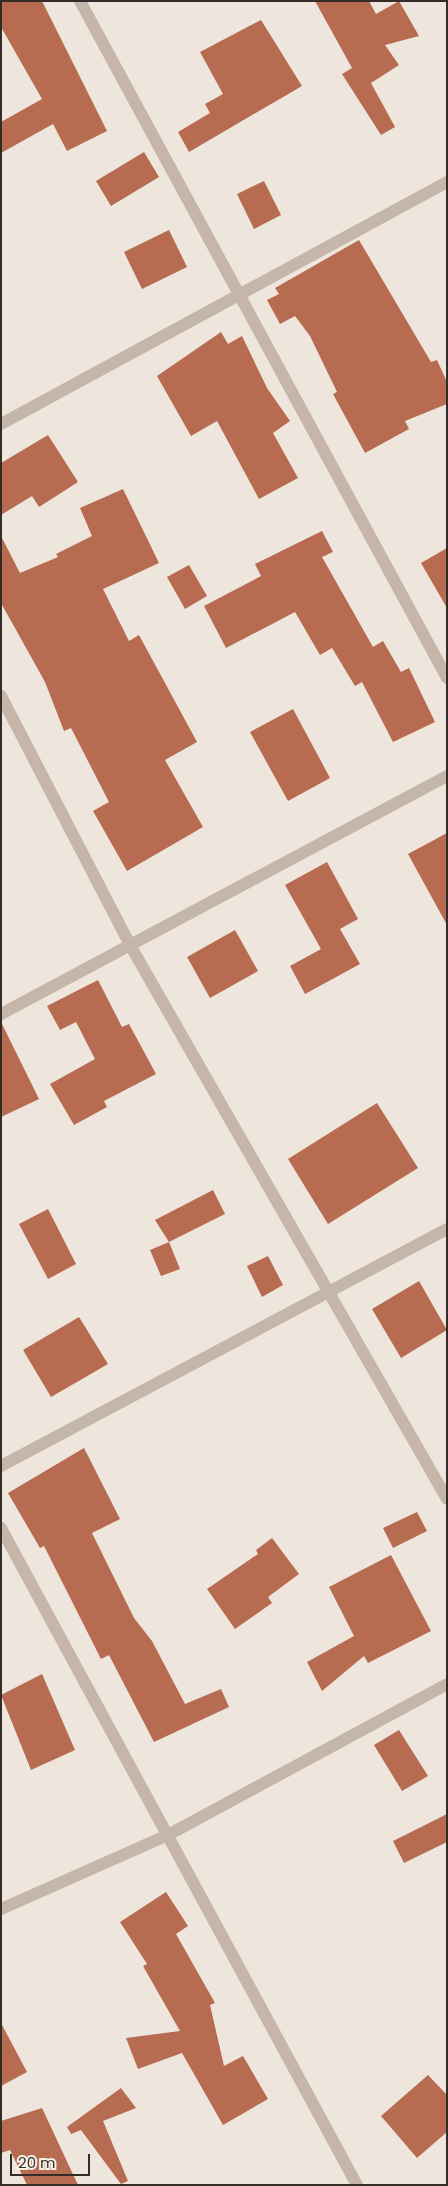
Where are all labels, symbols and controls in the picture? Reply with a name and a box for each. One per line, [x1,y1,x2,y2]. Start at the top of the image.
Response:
scale bar [12,2144,92,2176]
text: 20 m [18,2152,56,2173]

